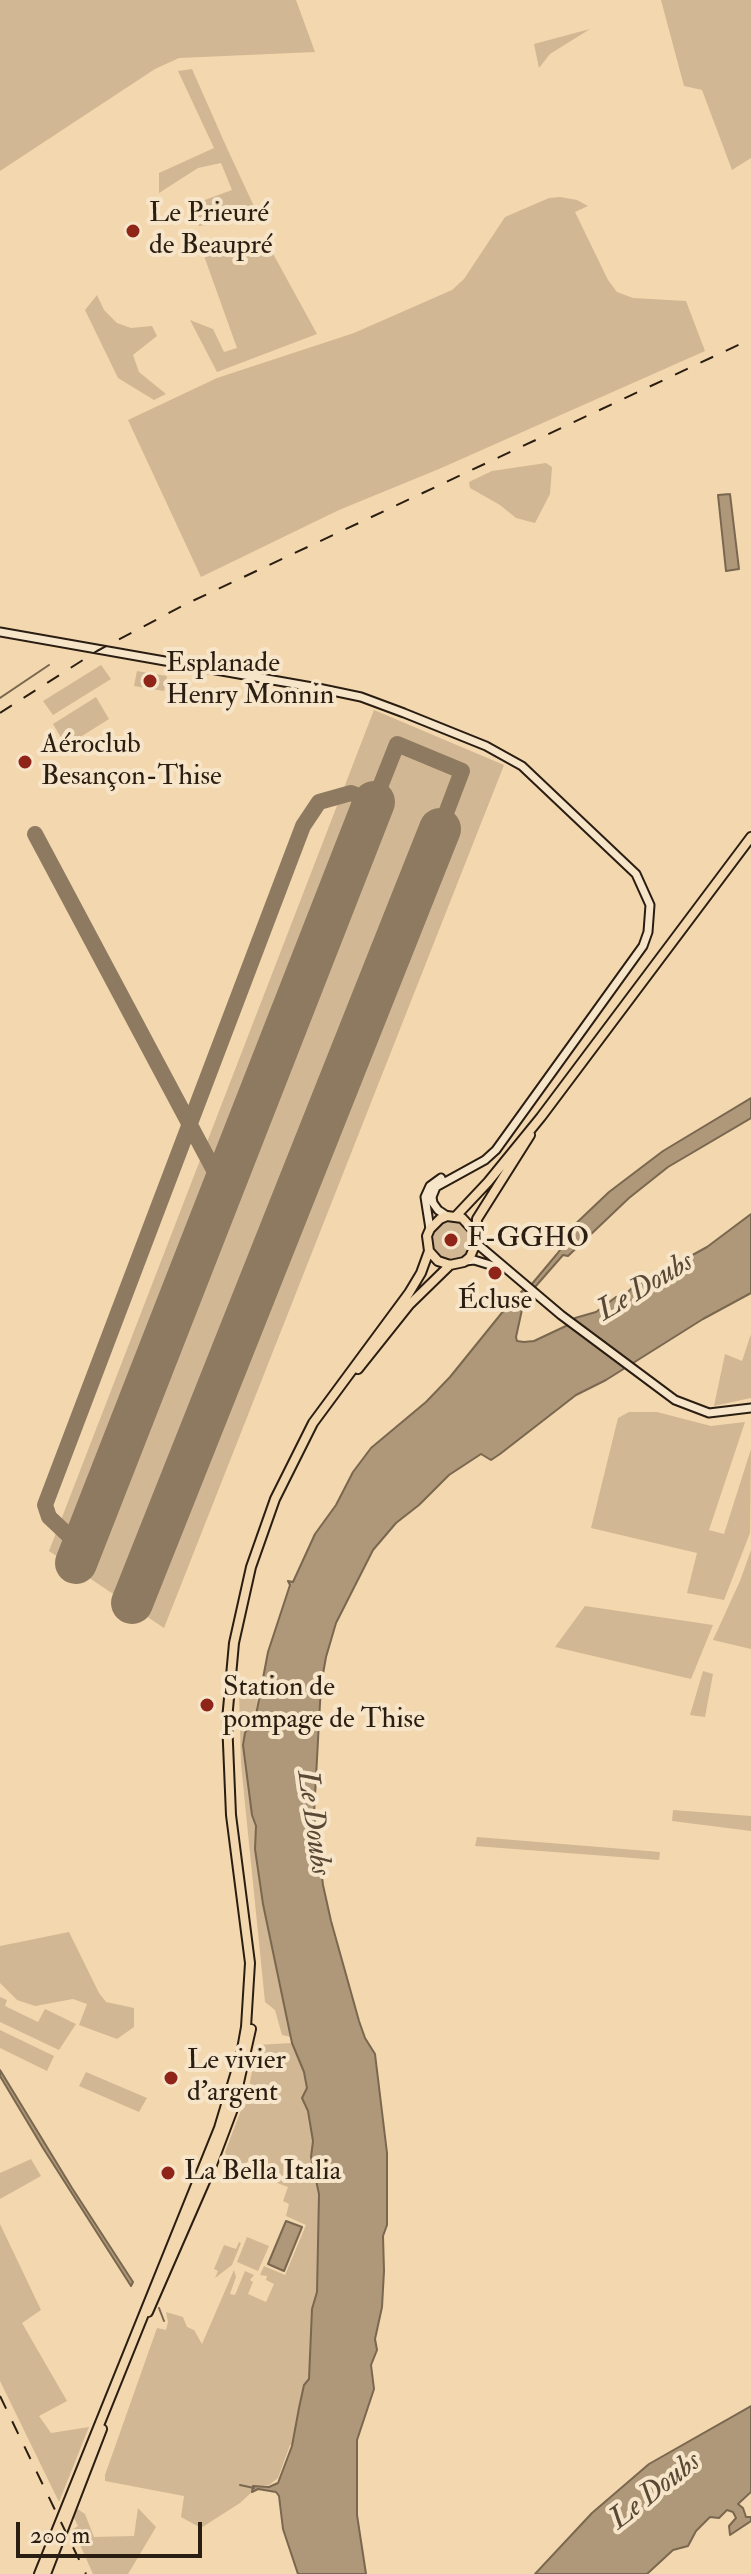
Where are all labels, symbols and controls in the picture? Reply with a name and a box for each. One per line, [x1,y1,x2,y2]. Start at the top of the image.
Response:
place label: Le Prieuré de Beaupré [149,198,273,264]
marker: Le Prieuré de Beaupré [124,222,142,240]
place label: Esplanade Henry Monnin [166,648,334,714]
marker: Esplanade Henry Monnin [141,672,159,690]
place label: Aéroclub Besançon-Thise [41,729,222,795]
marker: Aéroclub Besançon-Thise [16,753,34,771]
place label: F-GGHO [467,1223,589,1257]
marker: F-GGHO [442,1231,460,1249]
water label: Le Doubs [591,1245,701,1331]
marker: Écluse [486,1264,504,1282]
place label: Écluse [458,1285,532,1319]
place label: Station de pompage de Thise [223,1672,425,1738]
marker: Station de pompage de Thise [198,1696,216,1714]
water label: Le Doubs [287,1768,337,1878]
place label: Le vivier d'argent [187,2045,286,2111]
marker: Le vivier d'argent [162,2069,180,2087]
place label: La Bella Italia [184,2156,341,2190]
marker: La Bella Italia [159,2164,177,2182]
water label: Le Doubs [603,2445,709,2539]
scale bar [20,2506,206,2556]
text: 200 m [30,2520,90,2551]

